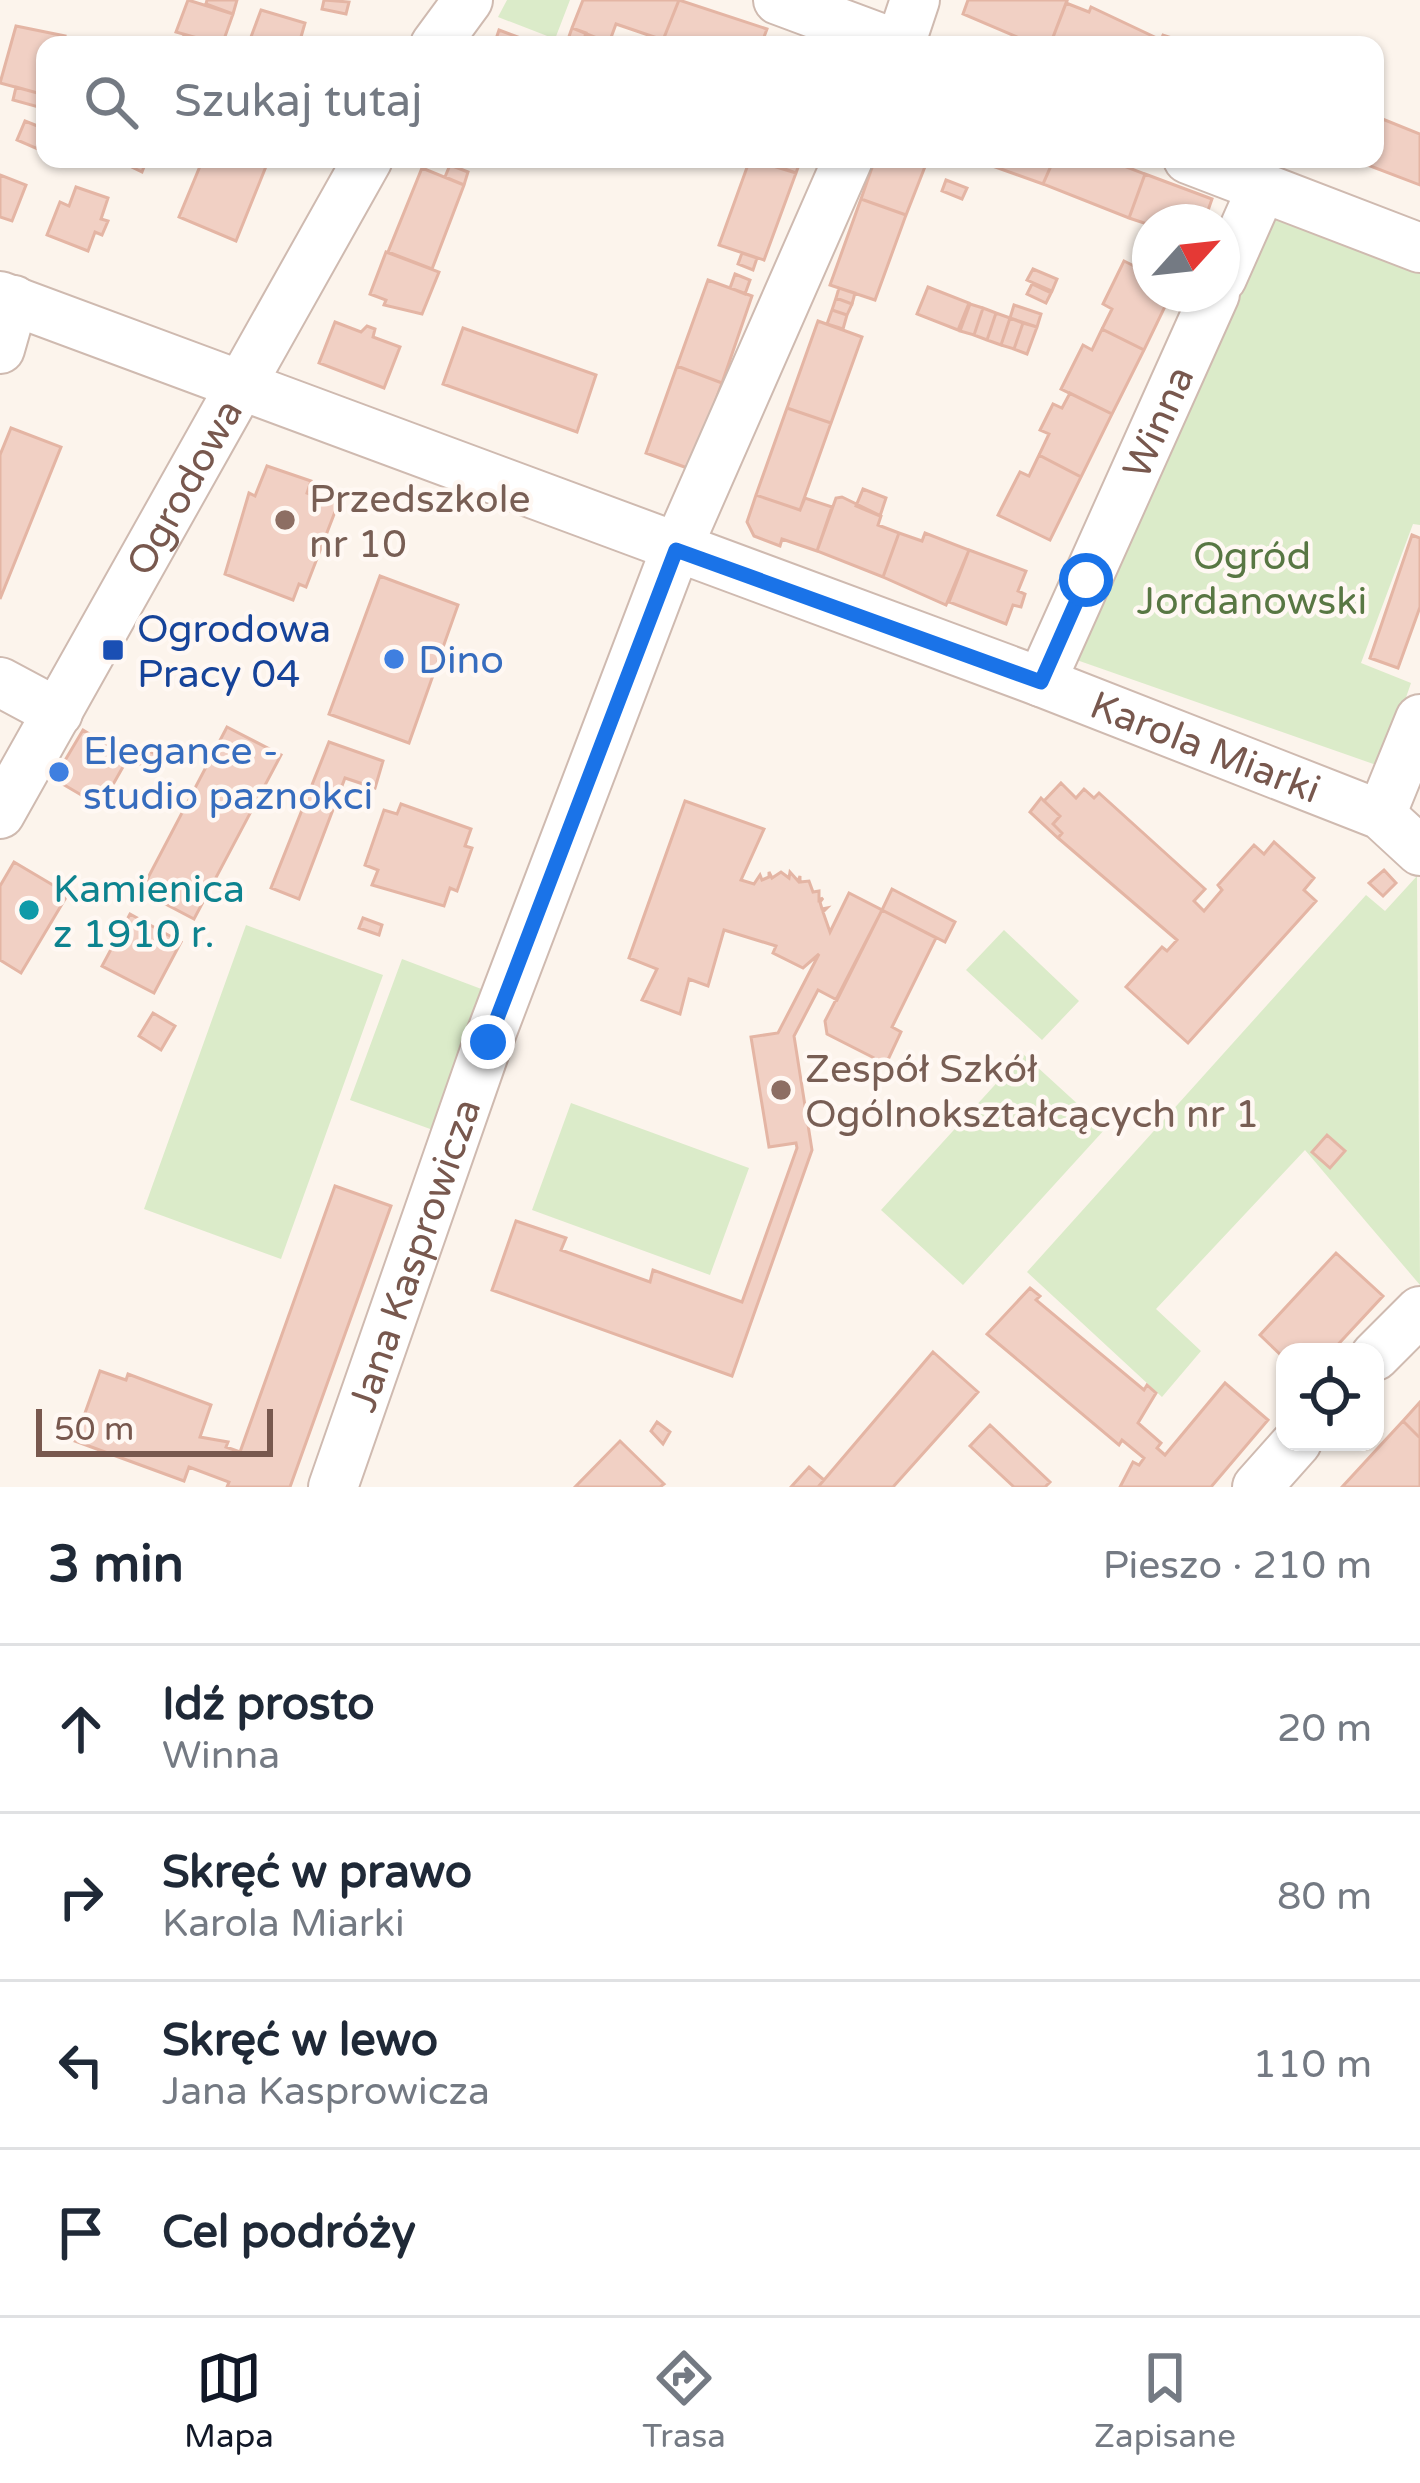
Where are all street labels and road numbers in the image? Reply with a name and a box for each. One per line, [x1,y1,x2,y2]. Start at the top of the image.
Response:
street label: Winna [1113,359,1205,486]
street label: Ogrodowa [117,392,253,584]
street label: Karola Miarki [1083,682,1327,814]
street label: Jana Kasprowicza [339,1093,491,1418]

